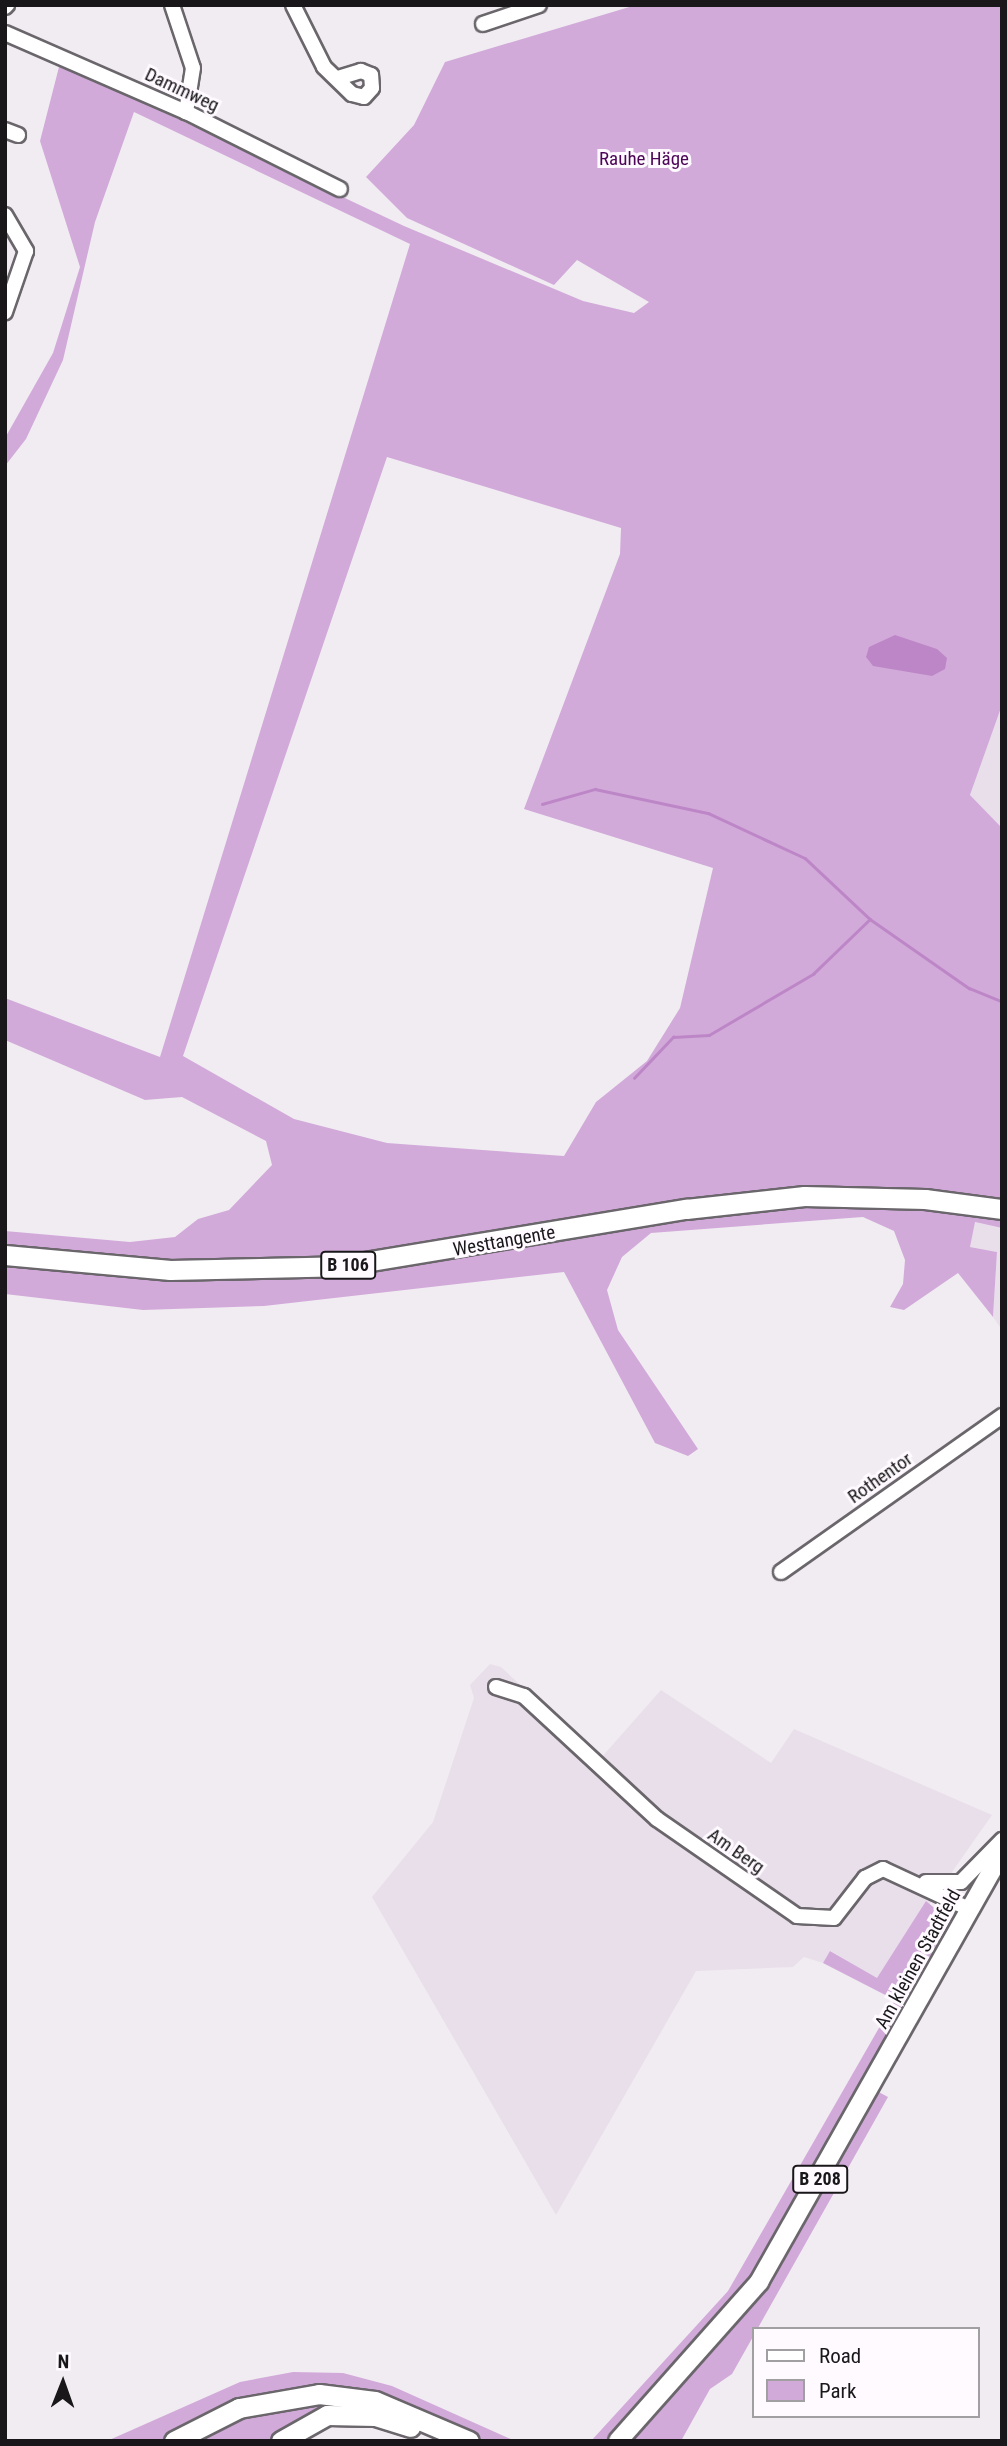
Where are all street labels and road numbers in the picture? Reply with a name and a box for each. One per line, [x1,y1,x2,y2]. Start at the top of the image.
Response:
street label: Dammweg [141,63,223,117]
street label: Westtangente [451,1221,557,1261]
road number: B 106 [320,1250,376,1280]
street label: Rothentor [843,1448,917,1508]
street label: Am Berg [703,1823,769,1879]
street label: Am kleinen Stadtfeld [870,1885,966,2033]
road number: B 208 [792,2164,848,2194]

